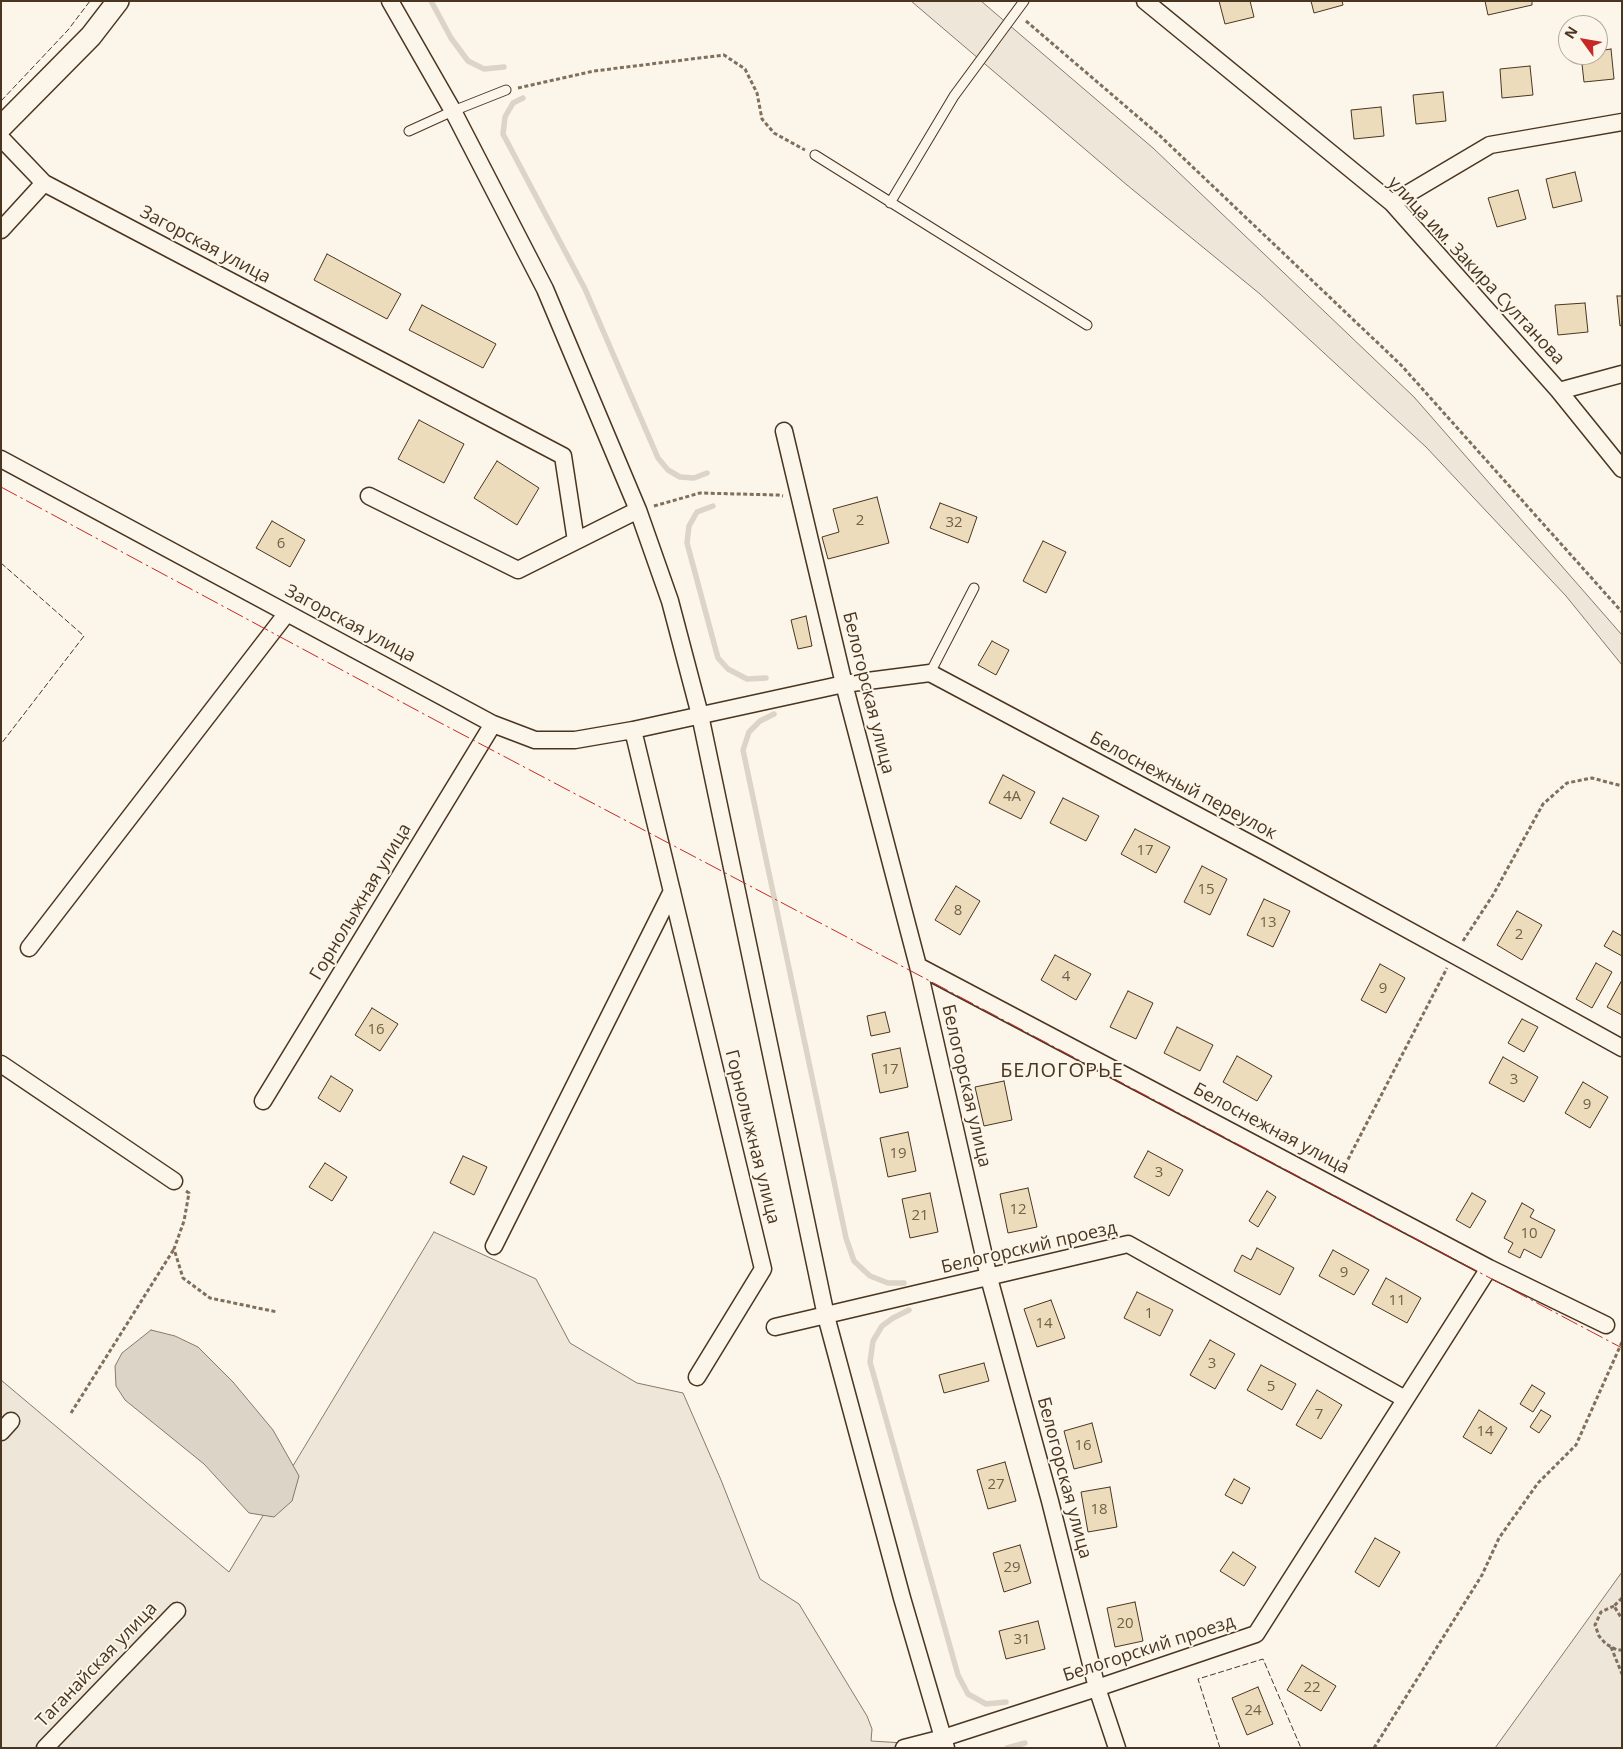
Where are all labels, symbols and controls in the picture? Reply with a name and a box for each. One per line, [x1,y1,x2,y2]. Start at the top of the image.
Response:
north arrow [1558,15,1608,65]
text: N [1560,22,1582,42]
street label: улица им. Закира Султанова [1383,172,1569,370]
street label: Загорская улица [136,201,274,289]
house number: 2 [856,512,864,530]
house number: 32 [945,514,963,532]
house number: 6 [277,535,285,553]
street label: Загорская улица [281,580,419,668]
street label: Белогорская улица [837,610,899,776]
street label: Белоснежный переулок [1086,727,1280,845]
house number: 4А [1003,788,1021,806]
street label: Горнолыжная улица [306,820,416,984]
house number: 17 [1136,842,1154,860]
house number: 15 [1197,881,1215,899]
house number: 8 [954,902,962,920]
house number: 13 [1259,914,1277,932]
house number: 2 [1515,926,1523,944]
house number: 4 [1062,968,1070,986]
house number: 9 [1379,980,1387,998]
street label: Белогорская улица [937,1002,995,1170]
house number: 16 [367,1021,385,1039]
street label: Горнолыжная улица [720,1048,784,1226]
district label: БЕЛОГОРЬЕ [999,1059,1125,1083]
house number: 17 [881,1061,899,1079]
house number: 3 [1510,1071,1518,1089]
street label: Белоснежная улица [1189,1079,1353,1179]
house number: 9 [1583,1096,1591,1114]
house number: 19 [889,1145,907,1163]
house number: 3 [1155,1164,1163,1182]
house number: 12 [1009,1201,1027,1219]
house number: 21 [911,1207,929,1225]
street label: Белогорский проезд [939,1217,1119,1279]
house number: 10 [1520,1225,1538,1243]
house number: 9 [1340,1264,1348,1282]
house number: 11 [1388,1292,1406,1310]
house number: 1 [1145,1305,1153,1323]
house number: 14 [1035,1315,1053,1333]
house number: 3 [1208,1355,1216,1373]
house number: 5 [1267,1378,1275,1396]
street label: Белогорская улица [1032,1395,1096,1561]
house number: 7 [1315,1406,1323,1424]
house number: 14 [1476,1423,1494,1441]
house number: 16 [1074,1437,1092,1455]
house number: 27 [987,1476,1005,1494]
house number: 18 [1090,1501,1108,1519]
house number: 29 [1003,1559,1021,1577]
street label: Таганайская улица [32,1598,162,1732]
street label: Белогорский проезд [1060,1611,1238,1687]
house number: 20 [1116,1615,1134,1633]
house number: 31 [1013,1631,1031,1649]
house number: 22 [1303,1679,1321,1697]
house number: 24 [1244,1702,1262,1720]

